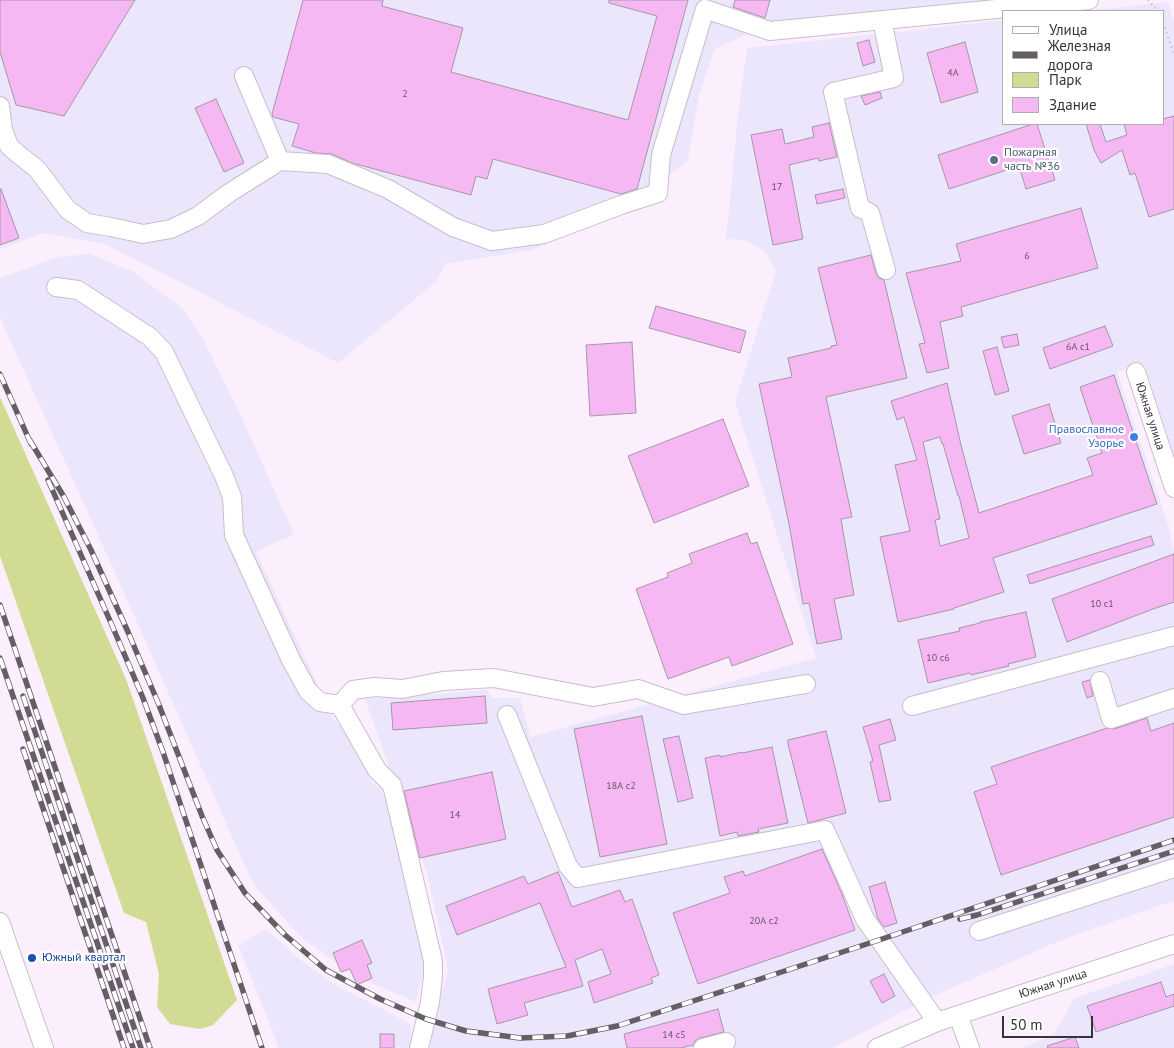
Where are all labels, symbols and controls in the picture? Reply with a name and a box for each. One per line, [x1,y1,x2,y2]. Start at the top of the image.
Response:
legend [1002,10,1164,125]
text: Улица [1049,20,1087,39]
text: Железная дорога [1048,36,1111,74]
house number: 4А [947,67,959,79]
text: Парк [1049,70,1082,89]
house number: 2 [402,88,408,100]
text: Здание [1049,95,1097,114]
place label: Пожарная часть №36 [1004,146,1060,174]
marker: Пожарная часть №36 [988,154,1000,166]
house number: 17 [772,181,782,193]
house number: 6 [1024,250,1030,262]
house number: 6А с1 [1066,341,1090,353]
street label: Южная улица [1132,380,1168,452]
place label: Православное Узорье [1049,423,1124,451]
marker: Православное Узорье [1128,431,1140,443]
house number: 10 с1 [1090,598,1114,610]
house number: 10 с6 [926,652,950,664]
house number: 18А с2 [606,780,636,792]
house number: 14 [450,809,460,821]
house number: 20А с2 [749,915,779,927]
place label: Южный квартал [42,951,126,965]
marker: Южный квартал [26,952,38,964]
street label: Южная улица [1017,966,1089,1002]
scale bar [1004,1006,1095,1038]
text: 50 m [1010,1015,1043,1034]
house number: 14 с5 [662,1029,686,1041]

